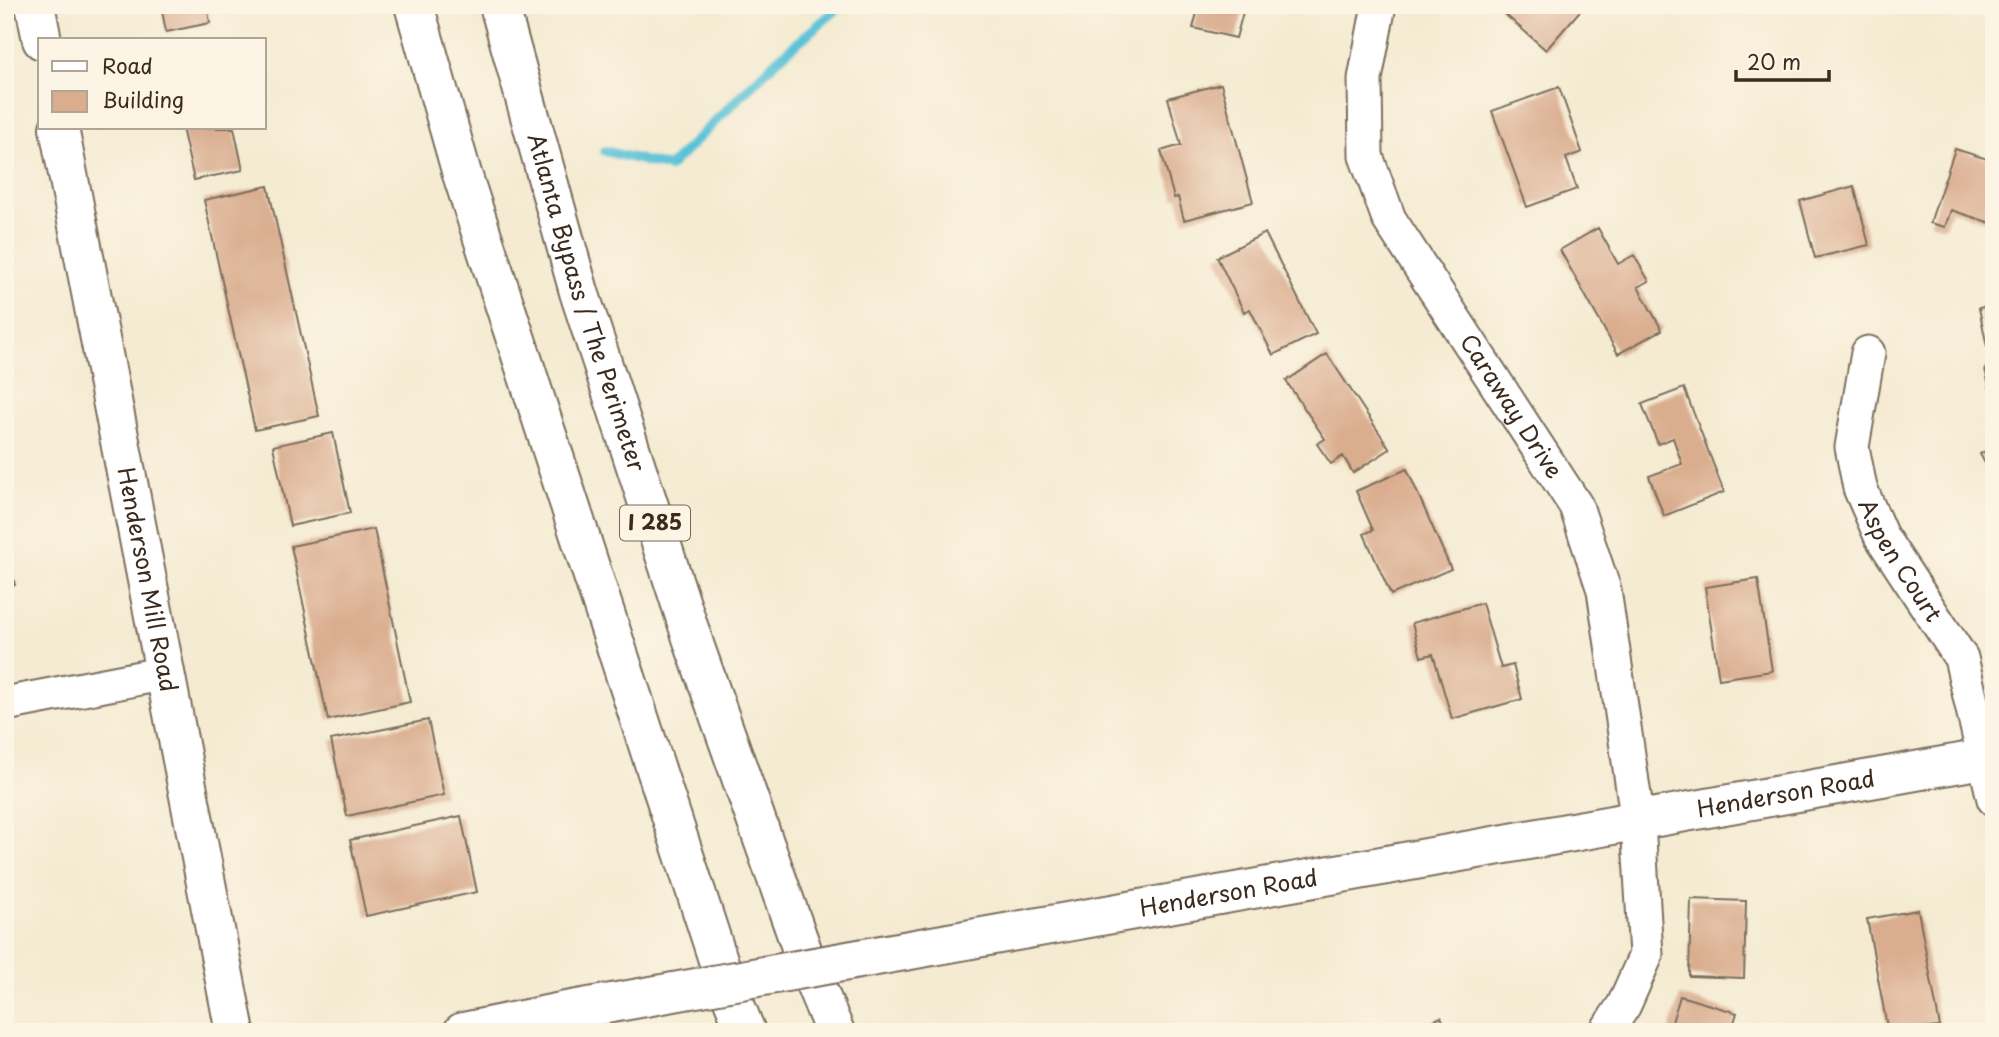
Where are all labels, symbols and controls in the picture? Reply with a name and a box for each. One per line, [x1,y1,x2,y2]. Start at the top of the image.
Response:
legend [38,38,266,130]
scale bar [1736,38,1829,82]
text: 20 m [1747,45,1801,77]
text: Road [102,49,153,81]
text: Building [102,83,184,115]
street label: Atlanta Bypass / The Perimeter [520,129,656,476]
street label: Caraway Drive [1452,326,1572,485]
street label: Henderson Mill Road [109,464,187,695]
street label: Aspen Court [1851,493,1952,628]
road number: I 285 [620,505,690,540]
street label: Henderson Road [1694,760,1877,826]
street label: Henderson Road [1137,859,1320,925]

